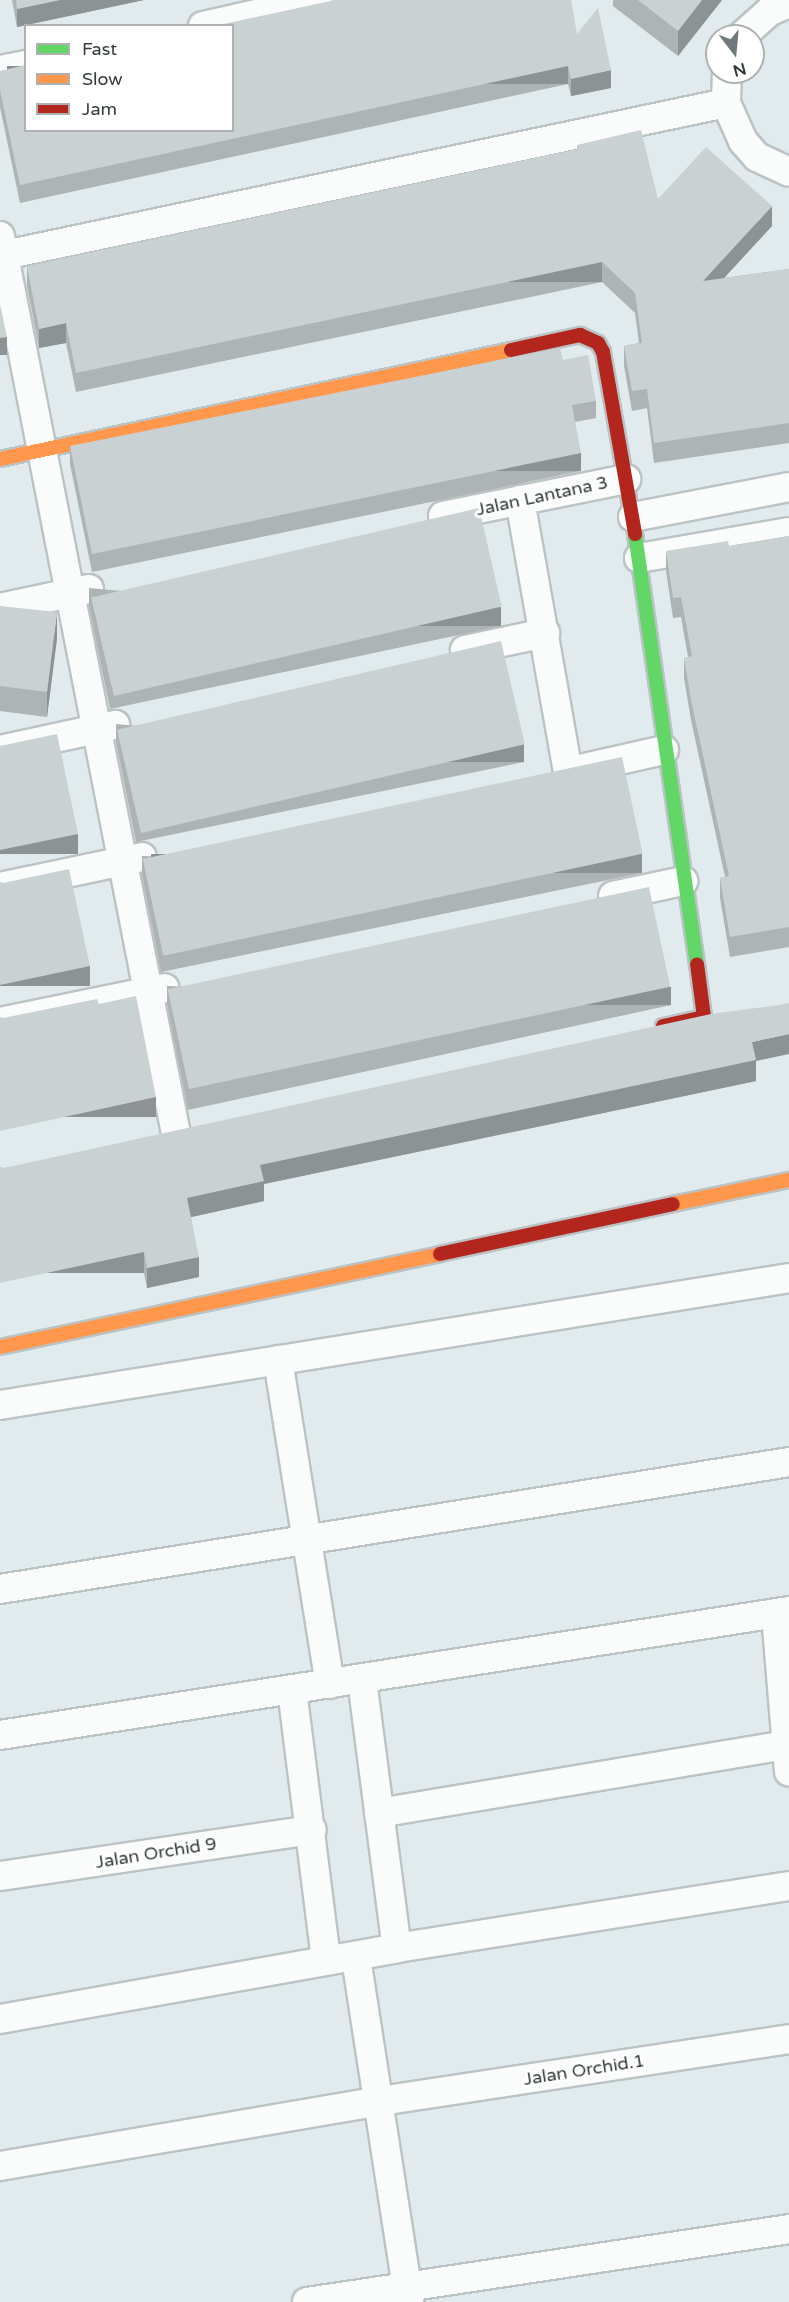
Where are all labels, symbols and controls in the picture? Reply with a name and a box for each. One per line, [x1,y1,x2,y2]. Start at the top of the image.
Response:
legend [24,24,234,132]
north arrow [705,24,765,84]
text: Fast [82,38,117,60]
text: N [730,58,748,81]
text: Slow [82,68,123,90]
text: Jam [82,98,117,120]
street label: Jalan Lantana 3 [474,472,610,520]
street label: Jalan Orchid 9 [94,1833,218,1873]
street label: Jalan Orchid.1 [522,2050,646,2090]

